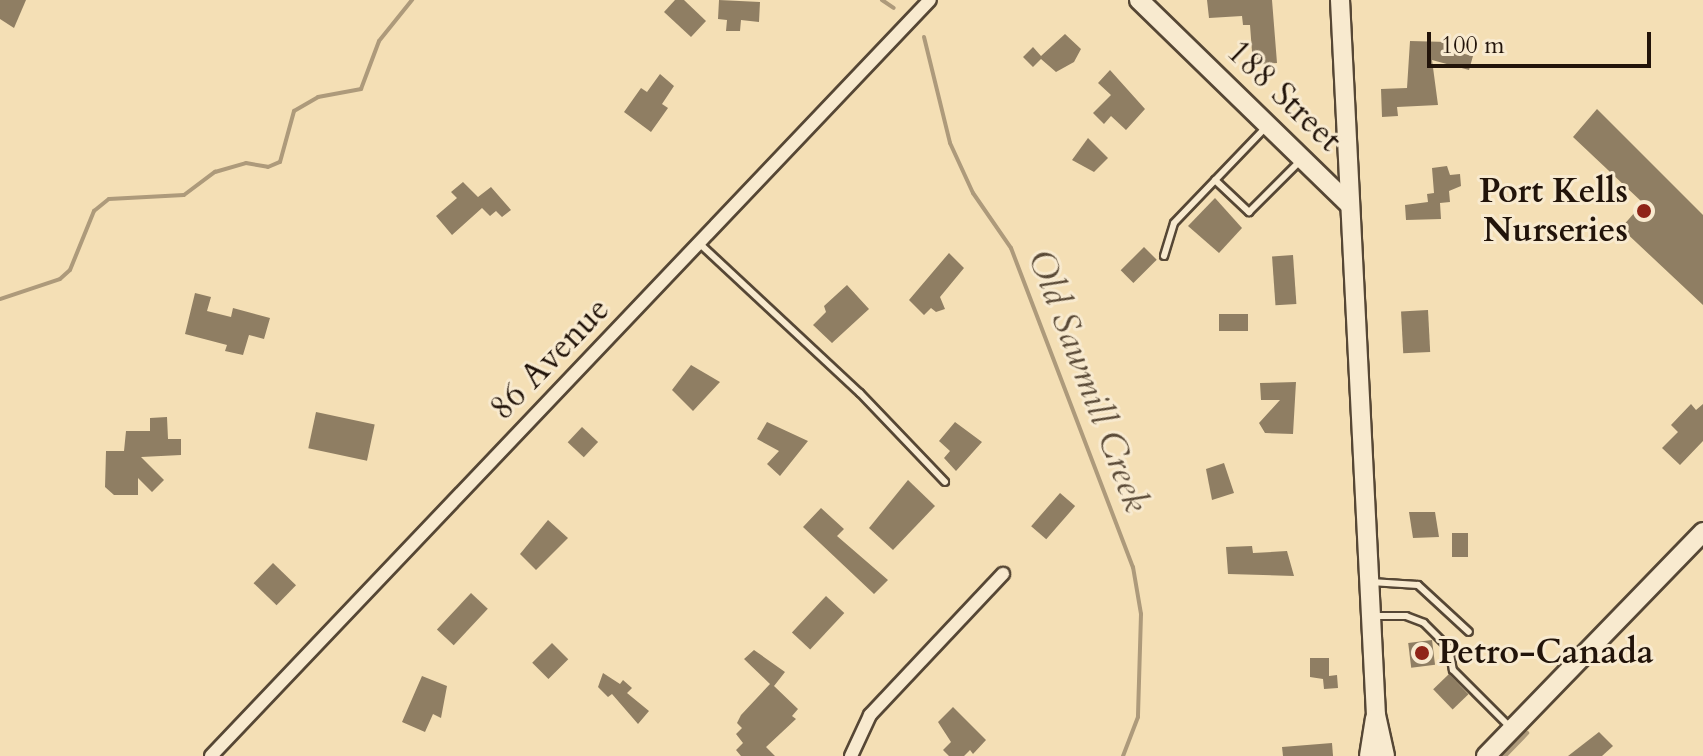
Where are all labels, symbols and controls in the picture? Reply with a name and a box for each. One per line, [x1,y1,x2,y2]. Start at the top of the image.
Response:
scale bar [1431,16,1655,66]
text: 100 m [1441,29,1505,62]
street label: 188 Street [1218,32,1350,160]
place label: Port Kells Nurseries [1479,171,1628,250]
marker: Port Kells Nurseries [1635,202,1653,220]
water label: Old Sawmill Creek [1018,244,1158,518]
street label: 86 Avenue [482,289,618,429]
place label: Petro-Canada [1438,633,1654,673]
marker: Petro-Canada [1413,644,1431,662]

